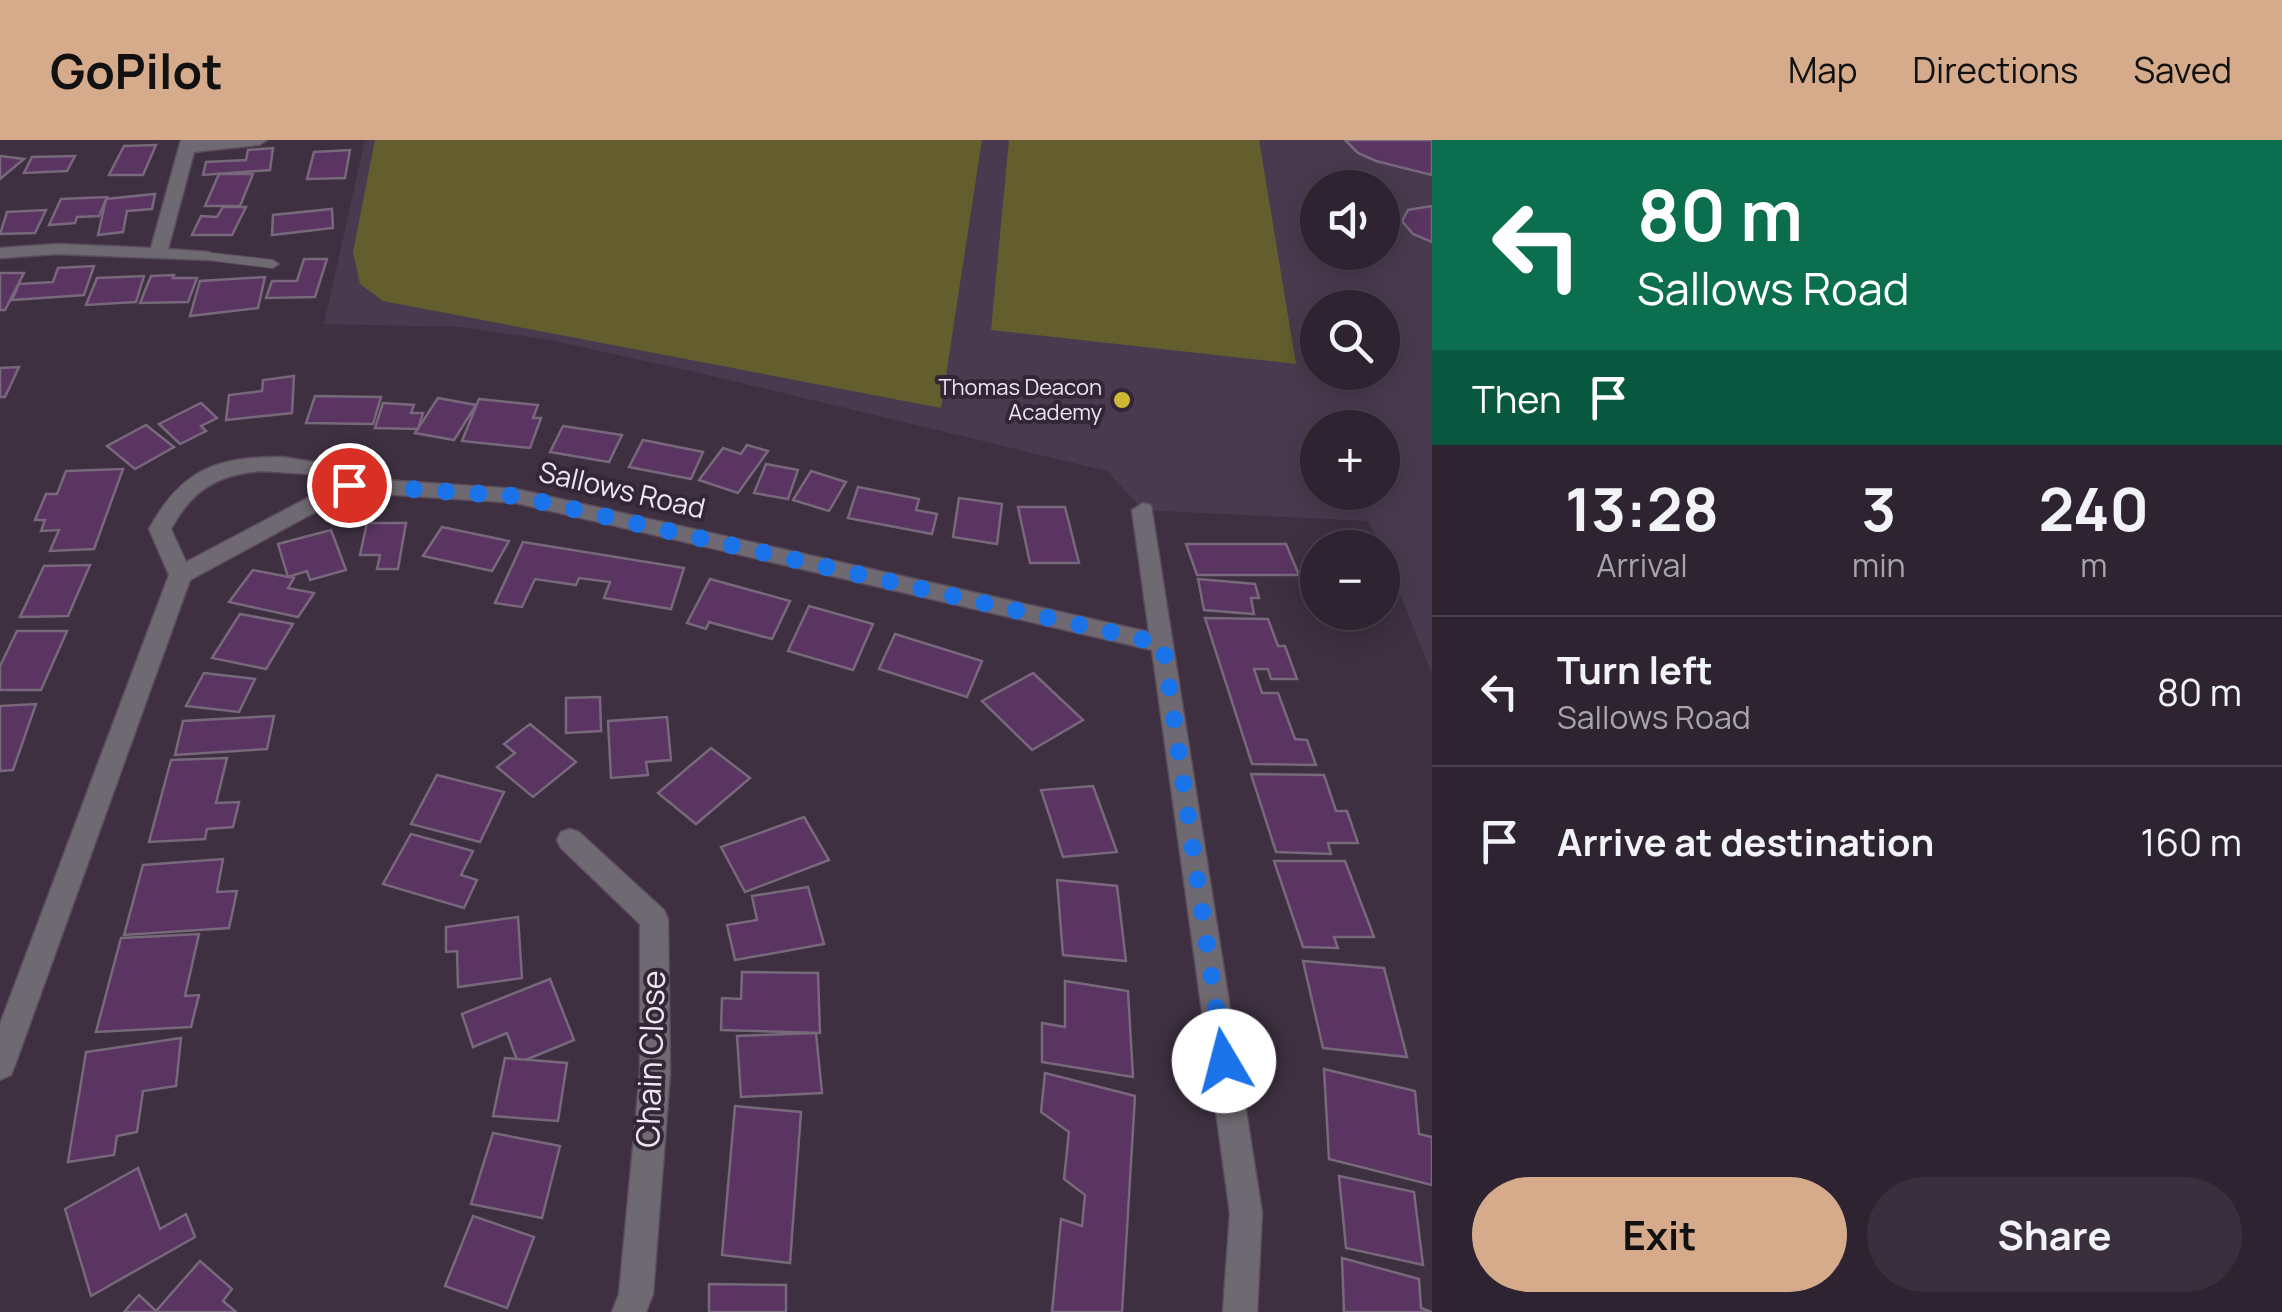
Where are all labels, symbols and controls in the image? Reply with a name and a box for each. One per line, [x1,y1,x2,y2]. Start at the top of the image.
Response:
text: GoPilot [50,38,223,103]
text: Map [1788,46,1858,94]
text: Directions [1913,46,2078,94]
text: Saved [2133,46,2232,94]
text: 80 m [1637,166,1803,262]
map controls [1300,170,1400,630]
button: sound [1300,170,1400,270]
icon: left [1472,180,1602,310]
text: Sallows Road [1637,257,1909,319]
button: search [1300,290,1400,390]
icon: arrive [1581,370,1636,425]
place label: Thomas Deacon Academy [938,372,1102,427]
text: Then [1472,372,1561,424]
marker: Thomas Deacon Academy [1111,389,1133,411]
button: + [1300,410,1400,510]
pin [307,443,392,528]
street label: Sallows Road [535,451,709,527]
icon: arrive [322,458,377,513]
text: 13:28 [1565,467,1719,549]
text: 3 [1861,467,1896,549]
text: 240 [2039,467,2149,549]
button: − [1300,530,1400,630]
text: Arrival [1596,543,1688,587]
text: min [1852,543,1906,587]
text: m [2080,543,2107,587]
text: Turn left [1557,643,1713,695]
icon: left [1472,664,1527,719]
text: 80 m [2157,665,2242,717]
text: Sallows Road [1557,695,1751,739]
icon: arrive [1472,814,1527,869]
text: Arrive at destination [1557,815,1934,867]
text: 160 m [2141,815,2242,867]
street label: Chain Close [625,970,675,1148]
position arrow [1172,1009,1276,1113]
button: Exit [1472,1177,1847,1292]
button: Share [1867,1177,2242,1292]

